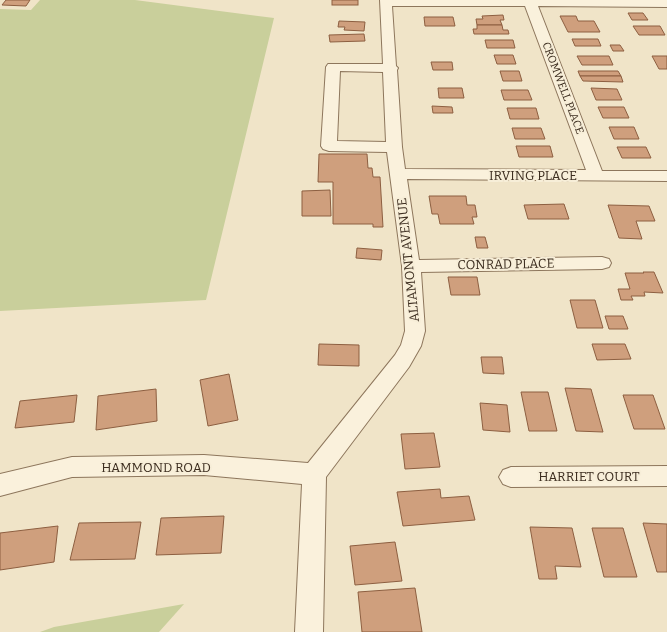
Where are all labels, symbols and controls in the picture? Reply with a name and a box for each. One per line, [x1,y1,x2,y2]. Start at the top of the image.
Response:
street label: CROMWELL PLACE [539,40,587,136]
street label: IRVING PLACE [489,168,577,183]
street label: ALTAMONT AVENUE [394,197,422,323]
street label: CONRAD PLACE [457,256,555,272]
street label: HAMMOND ROAD [101,460,211,475]
street label: HARRIET COURT [538,469,640,484]

